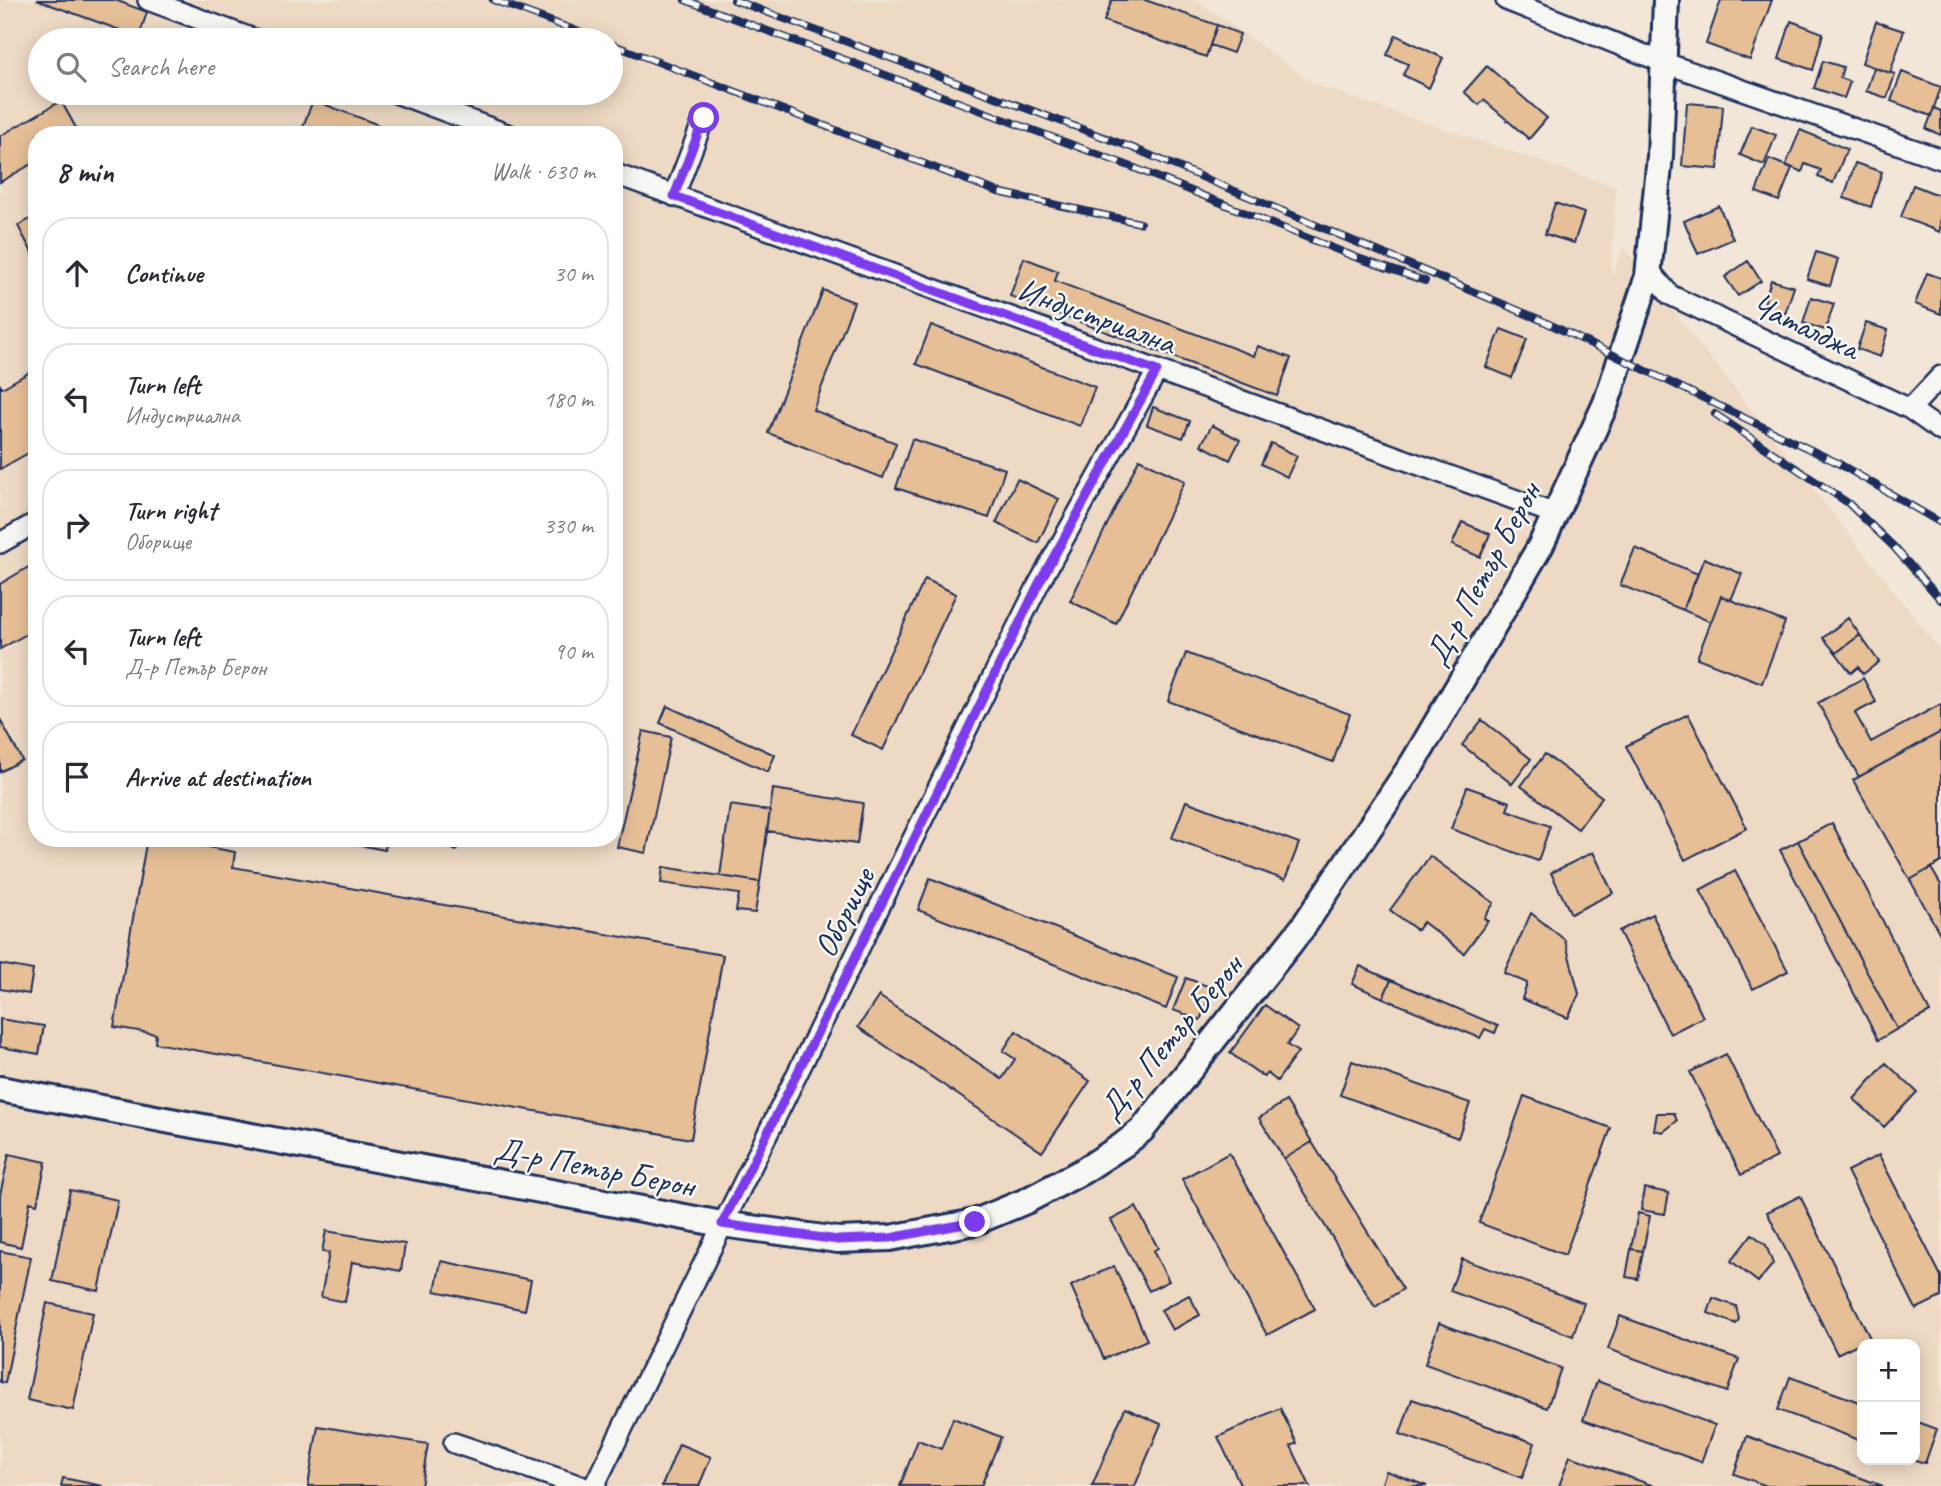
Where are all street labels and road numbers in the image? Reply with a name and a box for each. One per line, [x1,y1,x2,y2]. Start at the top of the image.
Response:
street label: Индустриална [1012,268,1184,365]
street label: Чаталджа [1745,283,1868,370]
street label: Д-р Петър Берон [1415,473,1552,672]
street label: Оборище [804,859,885,964]
street label: Д-р Петър Берон [1089,944,1254,1128]
street label: Д-р Петър Берон [491,1127,701,1207]

